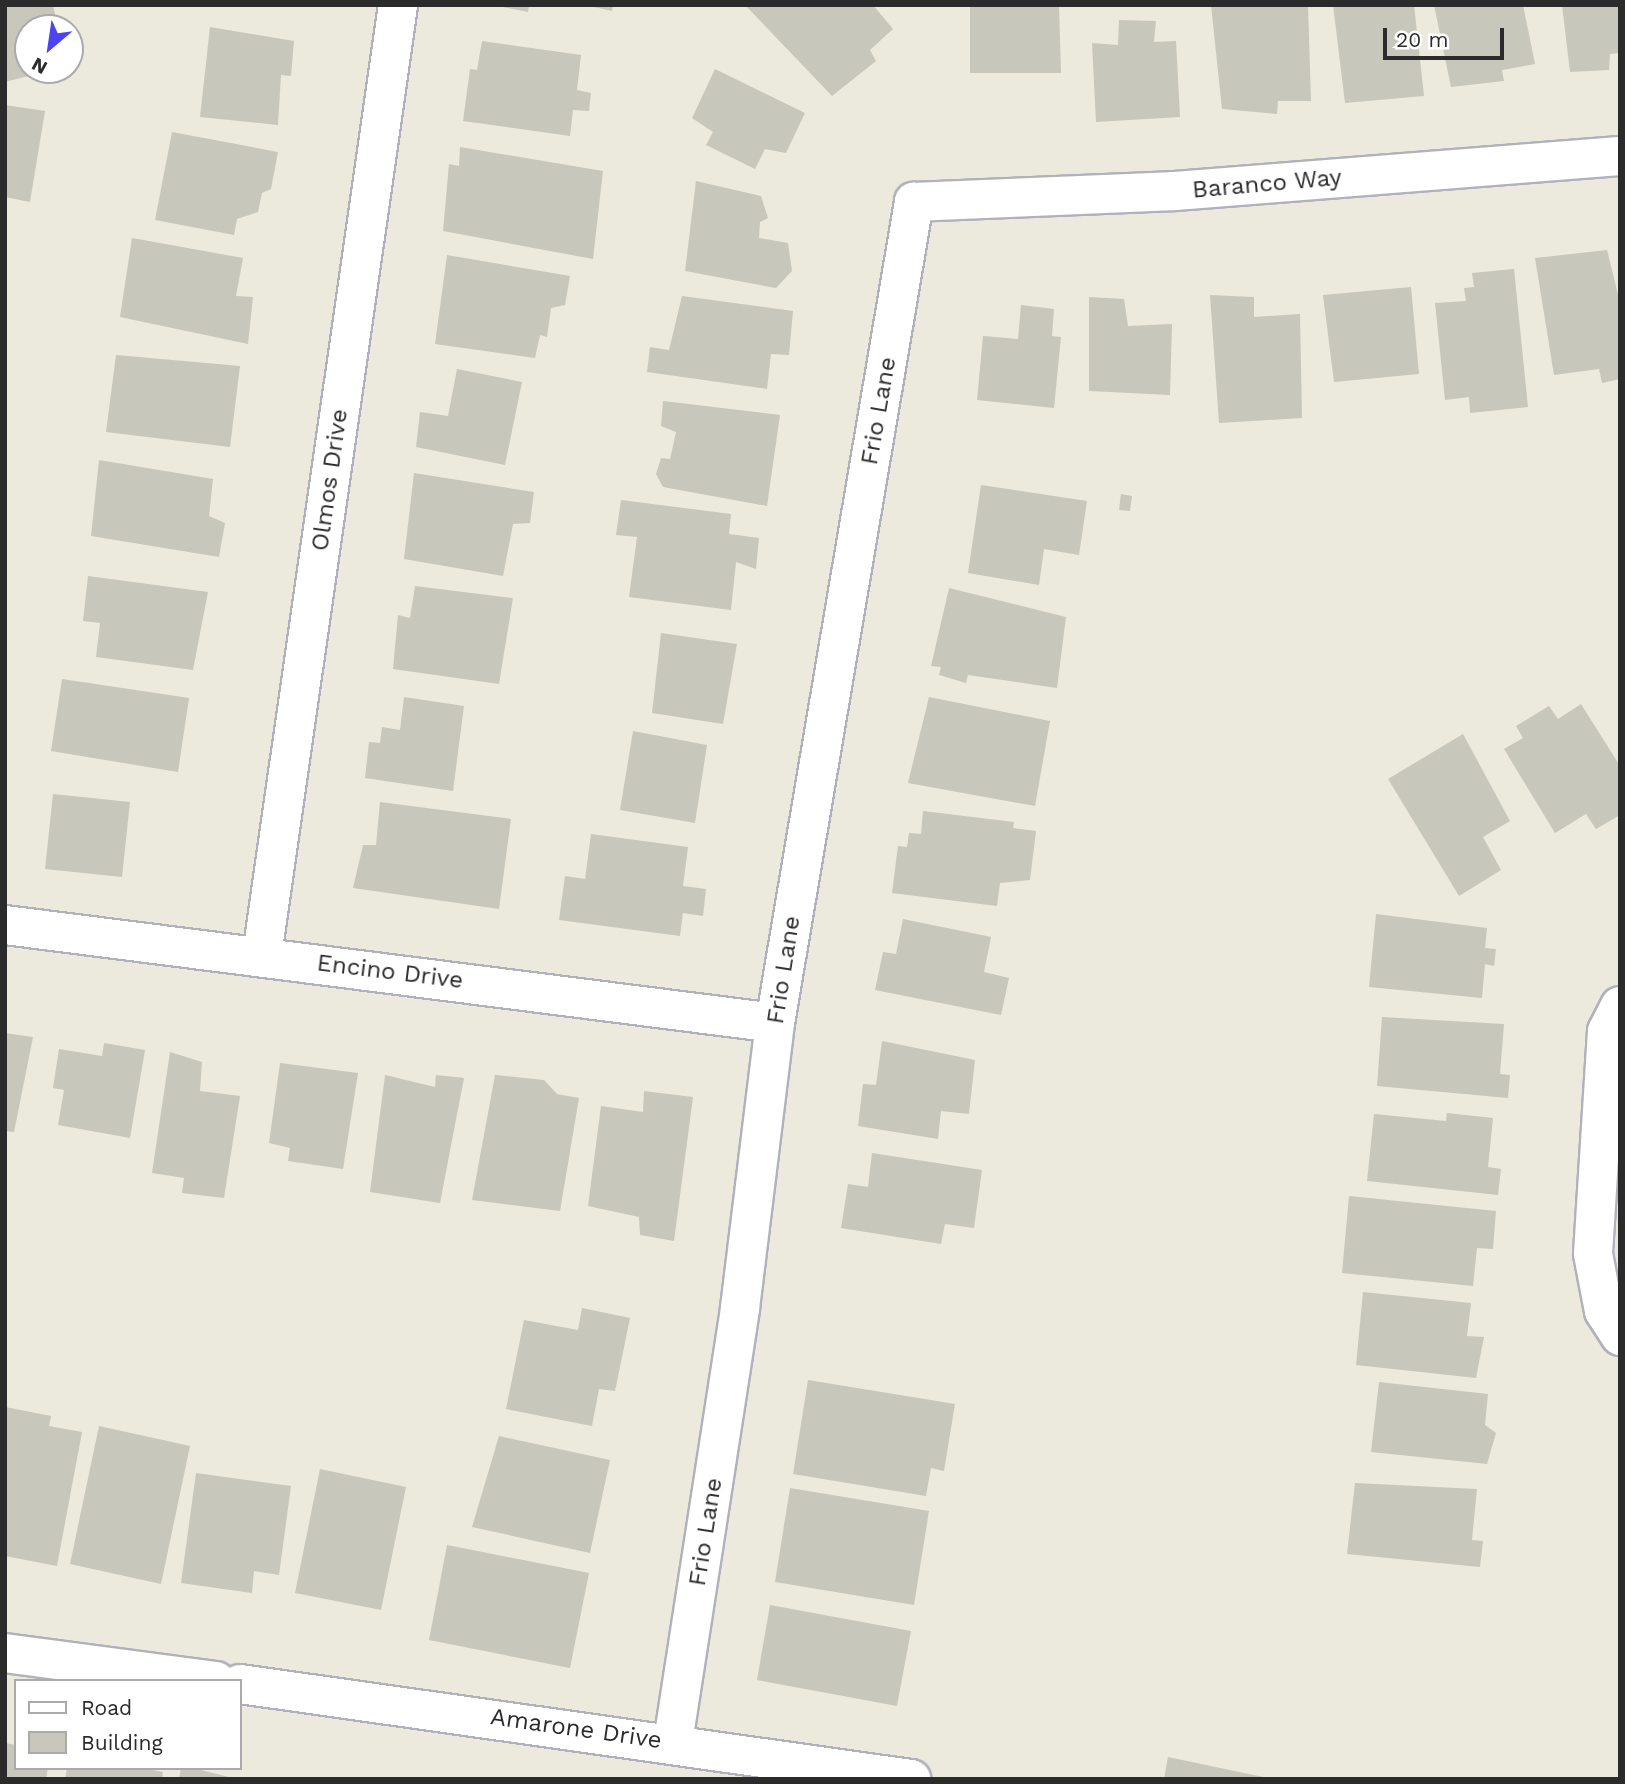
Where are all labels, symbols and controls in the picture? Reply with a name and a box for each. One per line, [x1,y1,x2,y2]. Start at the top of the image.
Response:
north arrow [14,14,84,84]
scale bar [1387,14,1508,58]
text: 20 m [1396,27,1448,52]
text: N [28,53,51,80]
street label: Baranco Way [1191,163,1343,205]
street label: Frio Lane [855,355,903,467]
street label: Olmos Drive [306,407,354,553]
street label: Frio Lane [761,914,807,1026]
street label: Encino Drive [315,949,465,995]
street label: Frio Lane [683,1476,729,1588]
legend [14,1679,242,1770]
text: Road [81,1695,132,1720]
street label: Amarone Drive [488,1703,664,1755]
text: Building [81,1730,163,1755]

